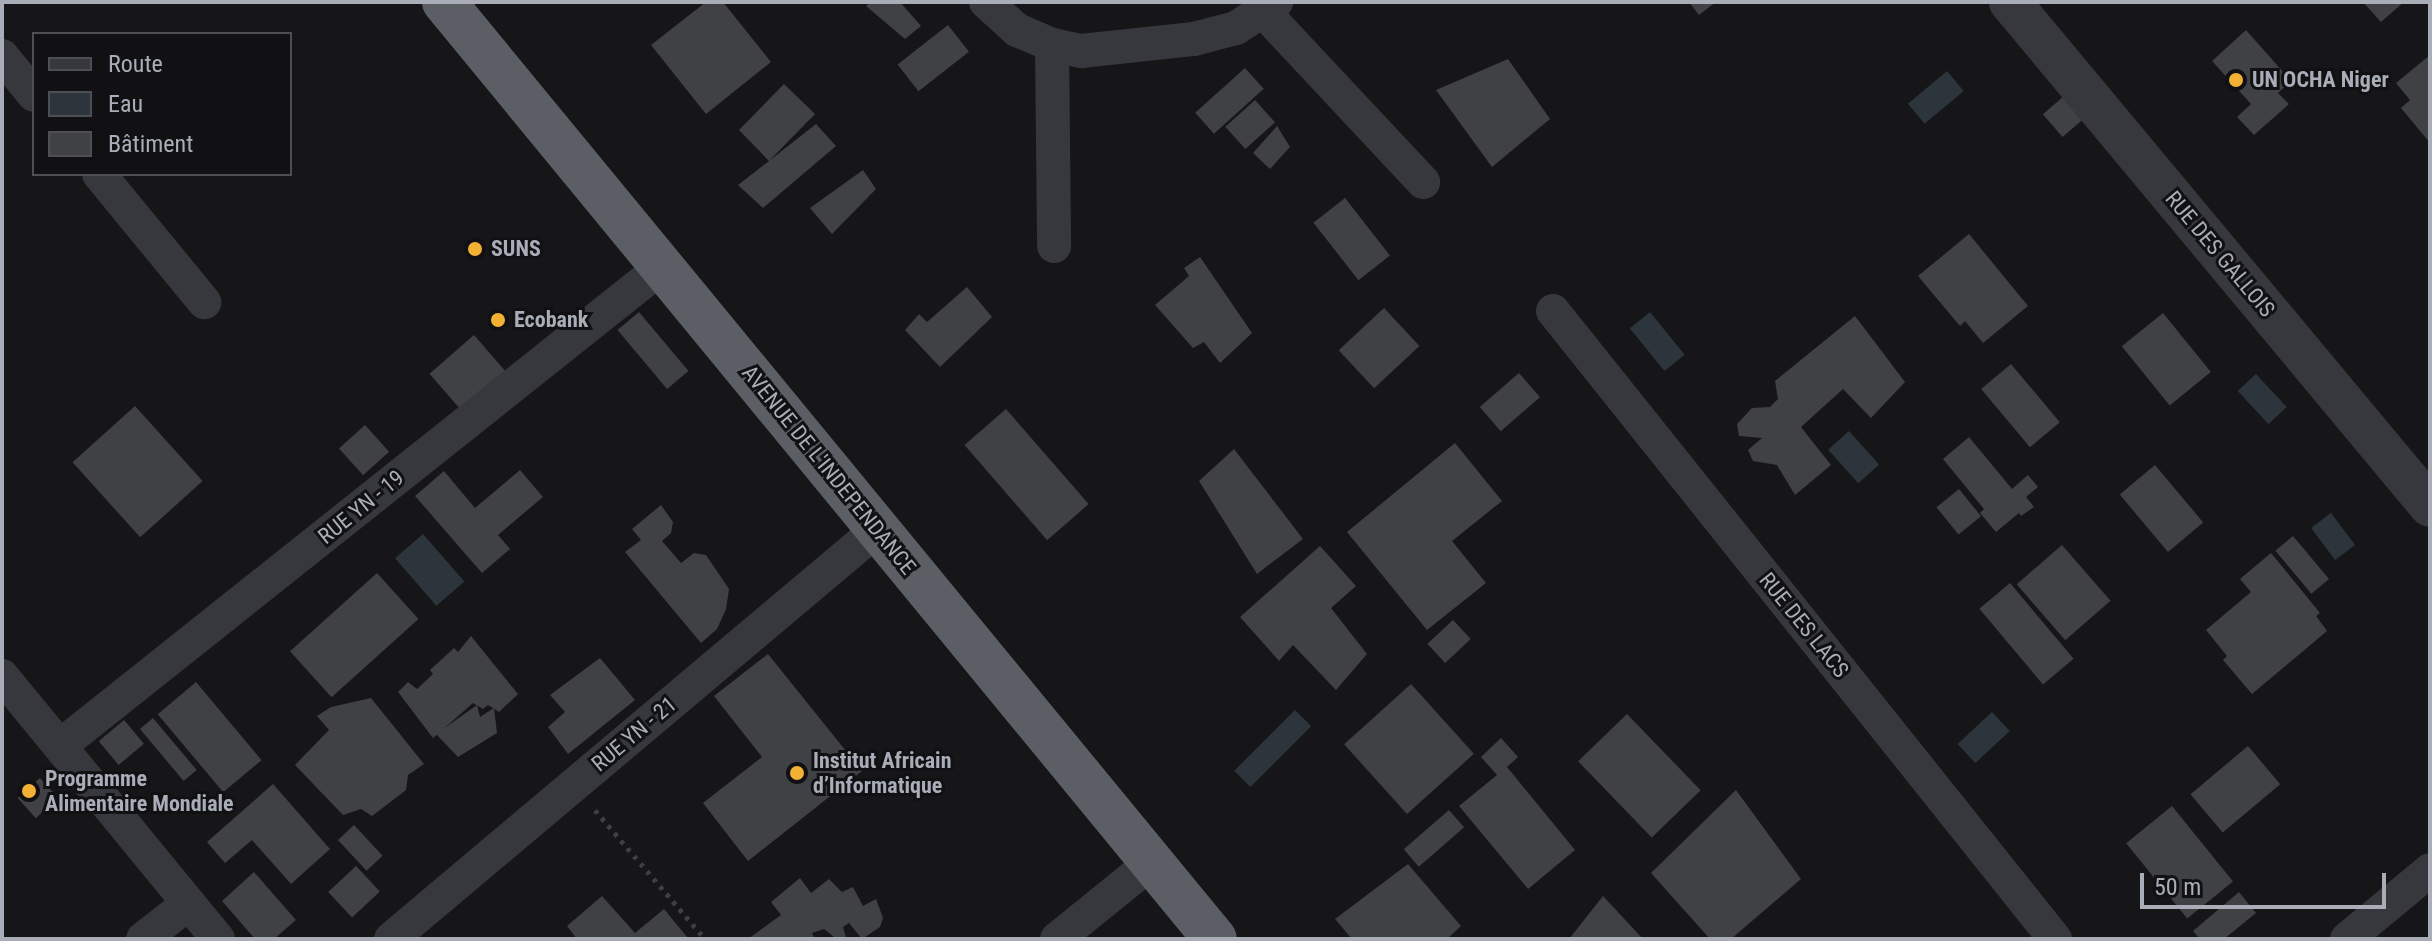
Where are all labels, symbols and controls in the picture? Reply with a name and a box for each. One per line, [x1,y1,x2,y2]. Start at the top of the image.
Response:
legend [32,32,292,176]
text: Route [108,50,163,78]
place label: UN OCHA Niger [2252,67,2389,93]
marker: UN OCHA Niger [2227,71,2245,89]
text: Eau [108,90,143,118]
text: Bâtiment [108,130,193,158]
street label: RUE DES GALLOIS [2160,186,2280,322]
place label: SUNS [491,236,541,262]
marker: SUNS [466,240,484,258]
place label: Ecobank [514,307,588,333]
marker: Ecobank [489,311,507,329]
street label: AVENUE DE L'INDEPENDANCE [737,360,921,580]
street label: RUE YN - 19 [313,464,409,550]
street label: RUE DES LACS [1754,567,1854,683]
street label: RUE YN - 21 [586,691,682,777]
place label: Institut Africain d’Informatique [813,747,951,798]
marker: Institut Africain d’Informatique [788,764,806,782]
place label: Programme Alimentaire Mondiale [45,765,234,816]
marker: Programme Alimentaire Mondiale [20,782,38,800]
scale bar [2144,857,2390,907]
text: 50 m [2154,873,2201,901]

